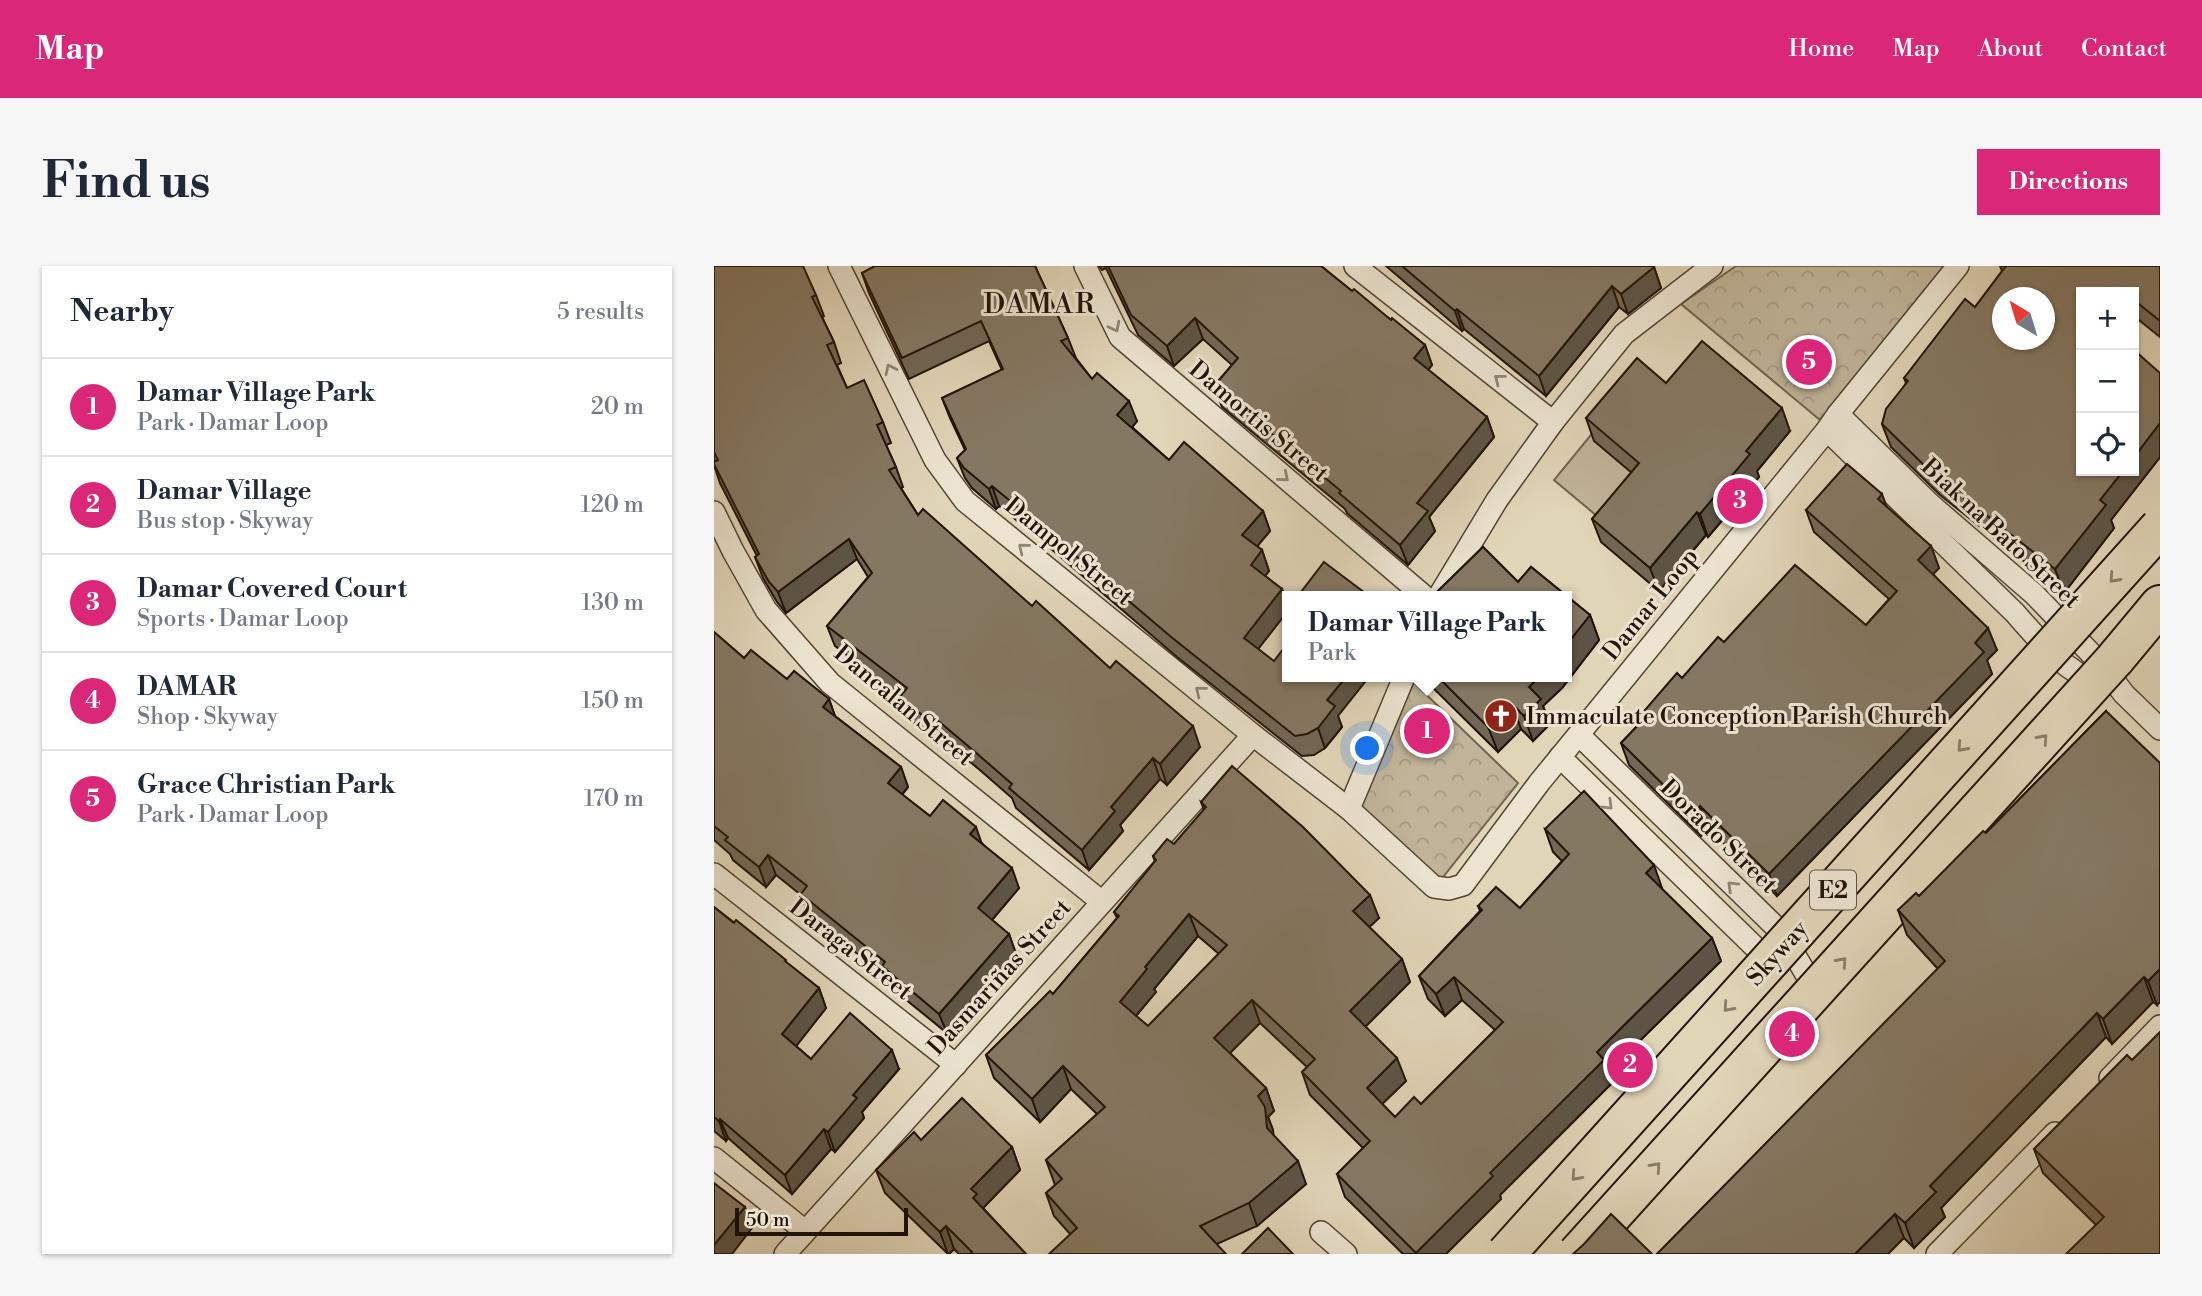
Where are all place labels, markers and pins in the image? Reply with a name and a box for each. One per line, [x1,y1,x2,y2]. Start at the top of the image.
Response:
pin: 5 [1786,336,1832,388]
pin: 3 [1717,475,1763,527]
church icon: Immaculate Conception Parish Church [1482,697,1520,735]
place label: Immaculate Conception Parish Church [1526,702,1948,732]
pin: 1 [1404,705,1450,757]
pin: 4 [1769,1008,1815,1060]
pin: 2 [1607,1039,1653,1091]

